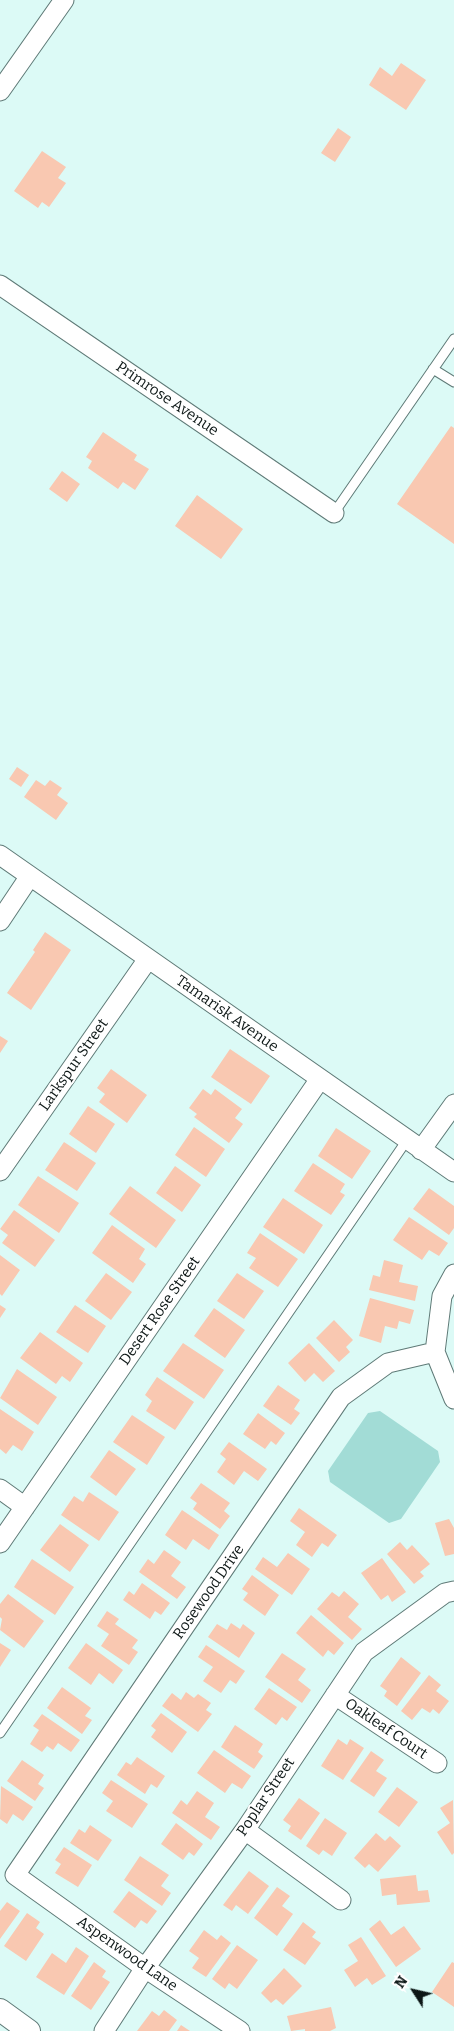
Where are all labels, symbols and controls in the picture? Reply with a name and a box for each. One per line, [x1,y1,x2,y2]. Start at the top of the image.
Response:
street label: Primrose Avenue [112,358,222,440]
street label: Tamarisk Avenue [172,972,282,1056]
street label: Larkspur Street [36,1016,112,1114]
street label: Desert Rose Street [116,1253,204,1369]
street label: Rosewood Drive [170,1541,248,1643]
street label: Oakleaf Court [341,1695,431,1763]
street label: Poplar Street [233,1754,299,1840]
street label: Aspenwood Lane [73,1913,181,1995]
north arrow [389,1966,439,2016]
text: N [391,1973,411,1991]

